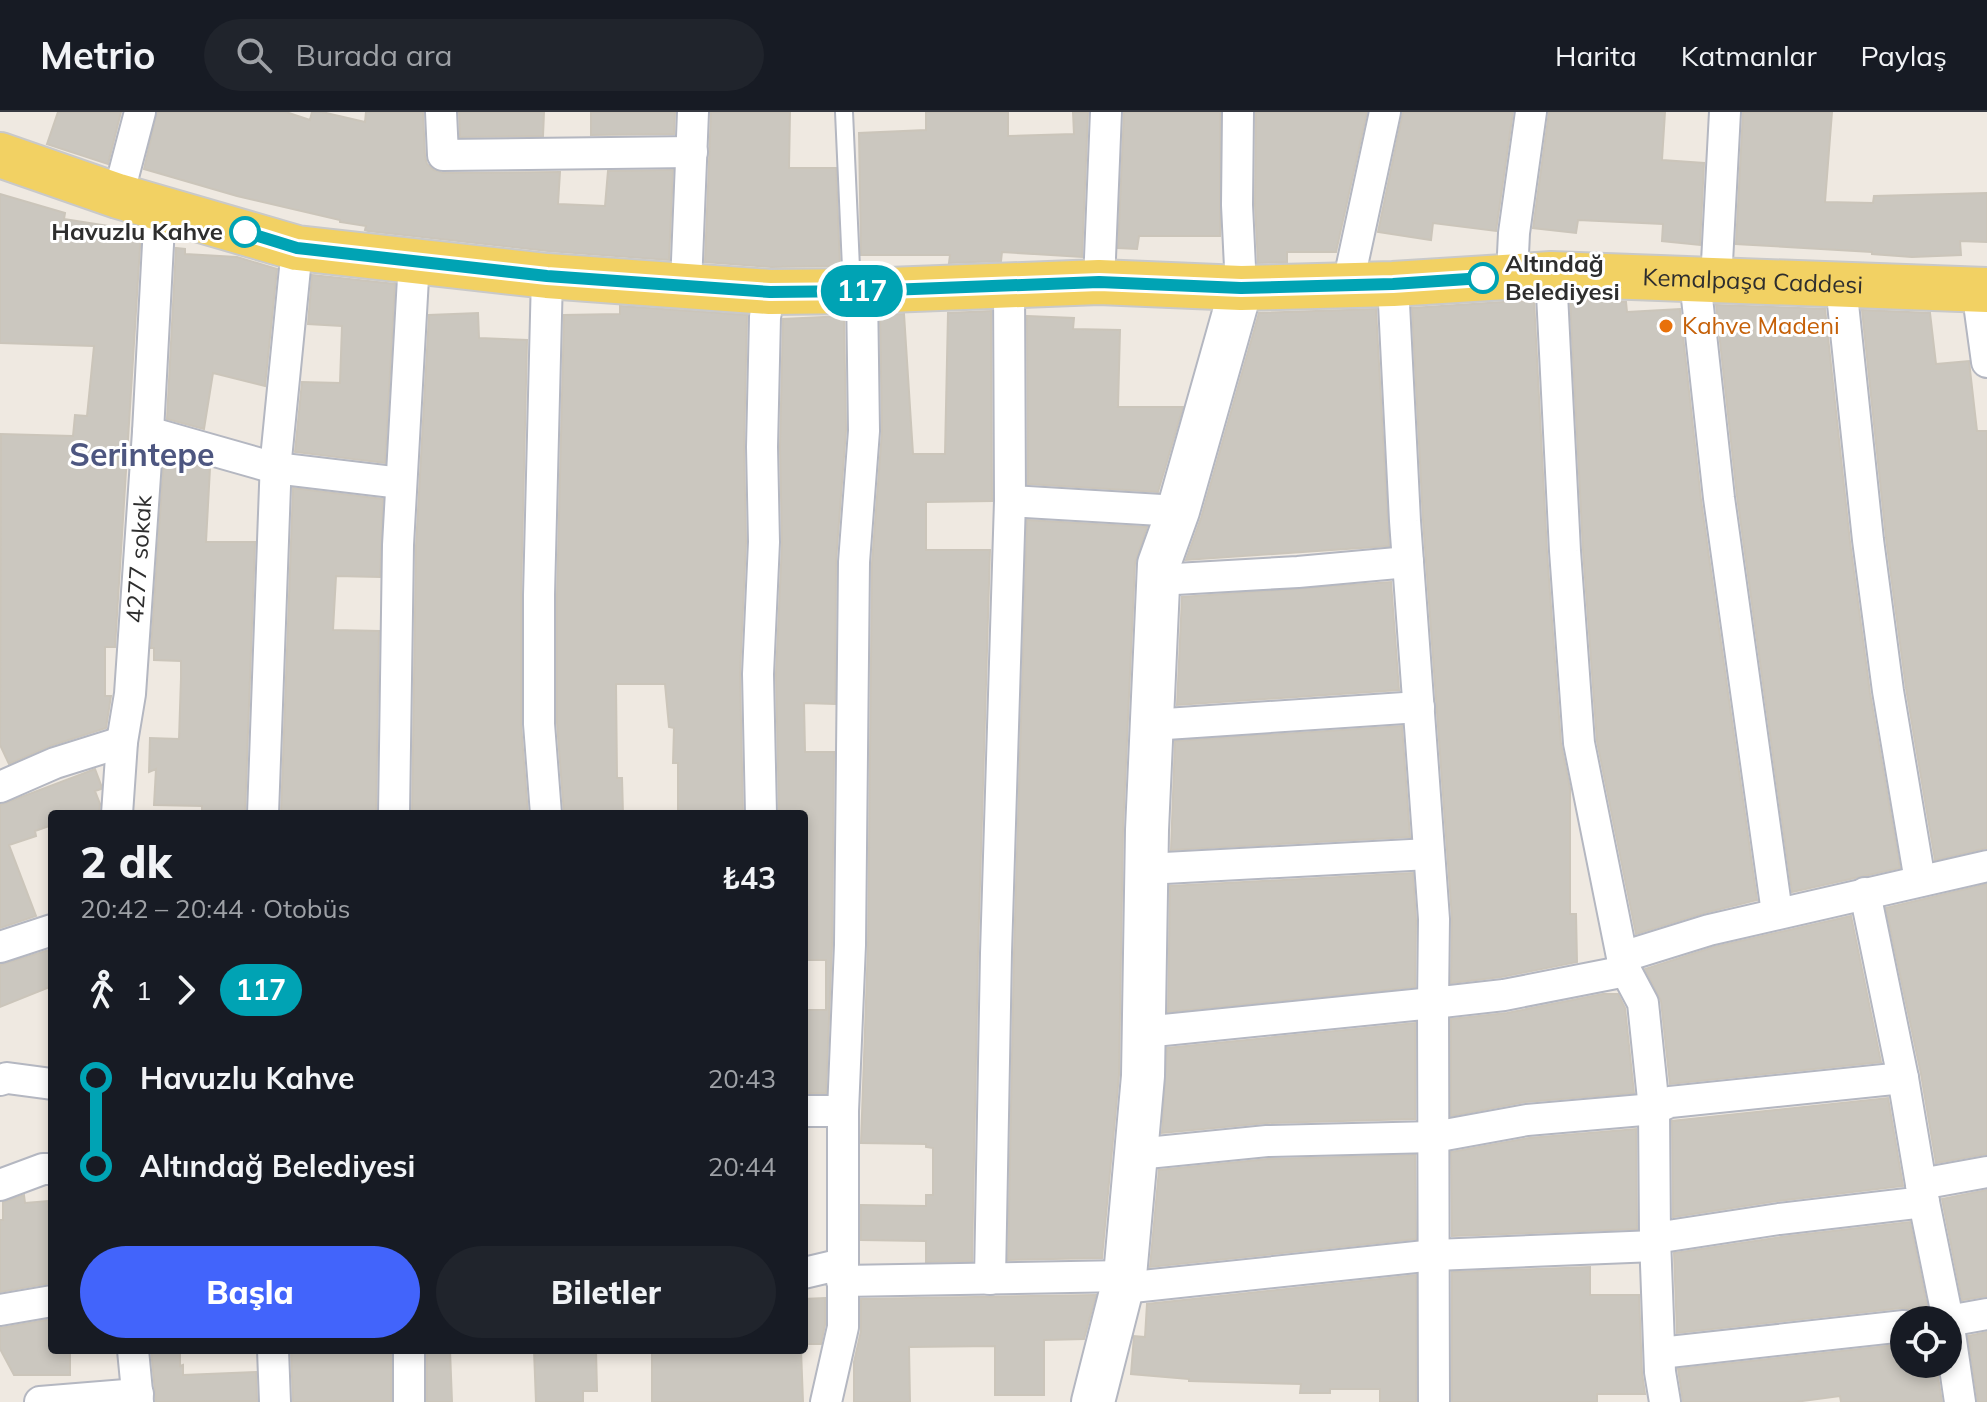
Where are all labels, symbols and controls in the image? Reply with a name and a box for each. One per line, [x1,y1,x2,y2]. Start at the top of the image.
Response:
search box [204,19,764,91]
text: Metrio [40,31,156,79]
icon: search [232,33,276,77]
text: Burada ara [296,36,453,74]
text: Harita [1555,38,1637,73]
text: Katmanlar [1681,38,1817,73]
text: Paylaş [1861,38,1947,73]
place label: Havuzlu Kahve [51,216,223,246]
marker: Havuzlu Kahve [230,217,260,247]
place label: Altındağ Belediyesi [1505,248,1620,306]
street label: Kemalpaşa Caddesi [1642,261,1864,299]
marker: Altındağ Belediyesi [1468,263,1498,293]
line badge: 117 [816,265,908,317]
text: 117 [837,273,887,308]
place label: Kahve Madeni [1682,310,1840,340]
marker: Kahve Madeni [1657,317,1675,335]
district label: Serintepe [69,434,215,474]
street label: 4277 sokak [119,493,158,624]
text: 2 dk [80,834,172,889]
text: ₺43 [722,859,776,897]
text: 20:42 – 20:44 · Otobüs [80,892,350,925]
icon: walk [80,968,124,1012]
icon: forward [164,968,208,1012]
text: 117 [236,972,286,1007]
text: 1 [136,974,152,1007]
text: Havuzlu Kahve [140,1059,355,1097]
text: 20:43 [708,1062,776,1095]
text: Altındağ Belediyesi [140,1147,415,1185]
text: 20:44 [708,1150,776,1183]
button: Başla [80,1246,420,1338]
button: Biletler [436,1246,776,1338]
map controls [1890,1306,1962,1378]
button: locate [1890,1306,1962,1378]

